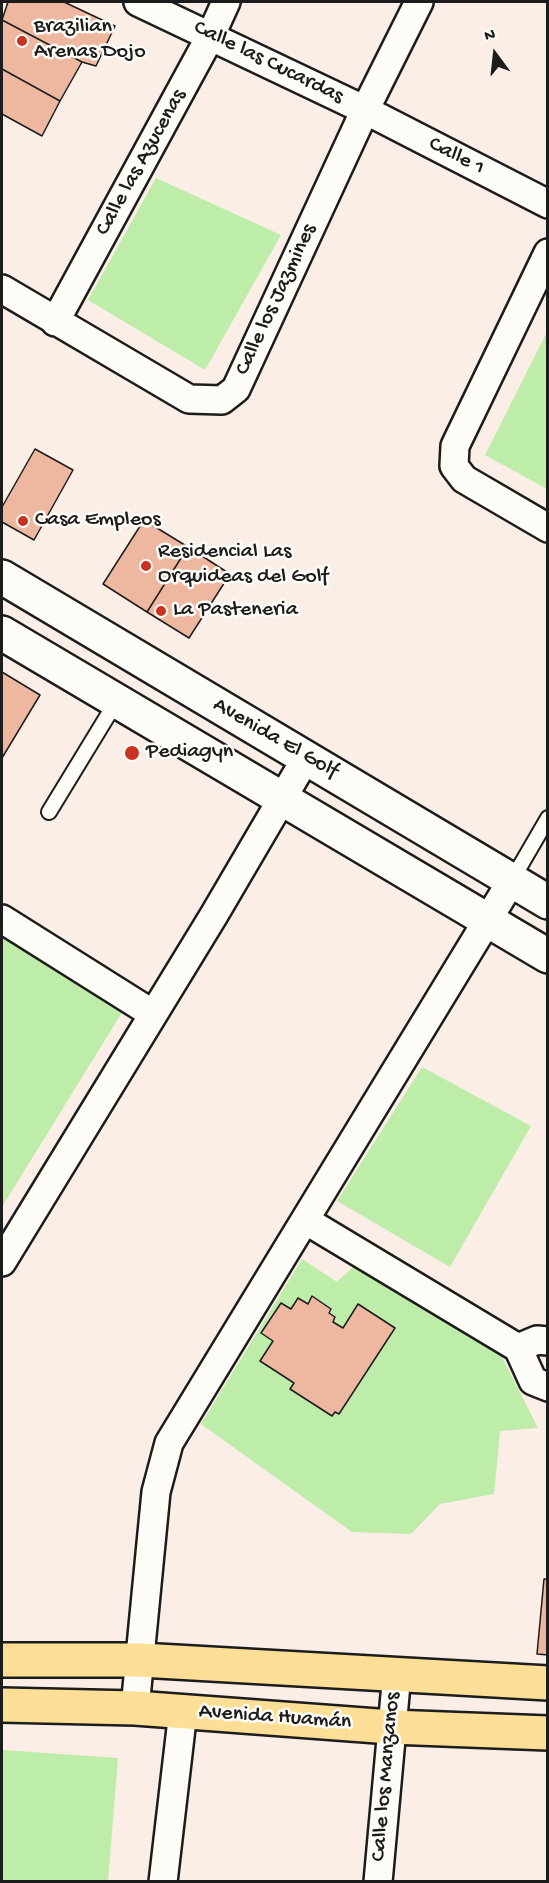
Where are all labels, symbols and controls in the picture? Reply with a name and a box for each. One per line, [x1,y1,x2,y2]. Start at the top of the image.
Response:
place label: Brazilian Arenas Dojo [34,15,146,66]
street label: Calle las Cucardas [189,15,347,111]
north arrow [465,24,525,84]
text: N [483,26,498,47]
marker: Brazilian Arenas Dojo [15,34,29,48]
street label: Calle las Azucenas [91,85,193,241]
street label: Calle 1 [424,132,488,182]
street label: Calle los Jazmines [230,220,324,380]
place label: Casa Empleos [35,508,161,534]
marker: Casa Empleos [16,514,30,528]
place label: Residencial Las Orquideas del Golf [158,540,328,592]
marker: Residencial Las Orquideas del Golf [139,559,153,573]
place label: La Pasteneria [173,598,298,624]
marker: La Pasteneria [154,604,168,618]
street label: Avenida El Golf [208,693,342,785]
place label: Pediagyn [146,740,233,766]
marker: Pediagyn [123,744,141,762]
street label: Calle los Manzanos [366,1691,408,1863]
street label: Avenida Huamán [198,1699,352,1737]

